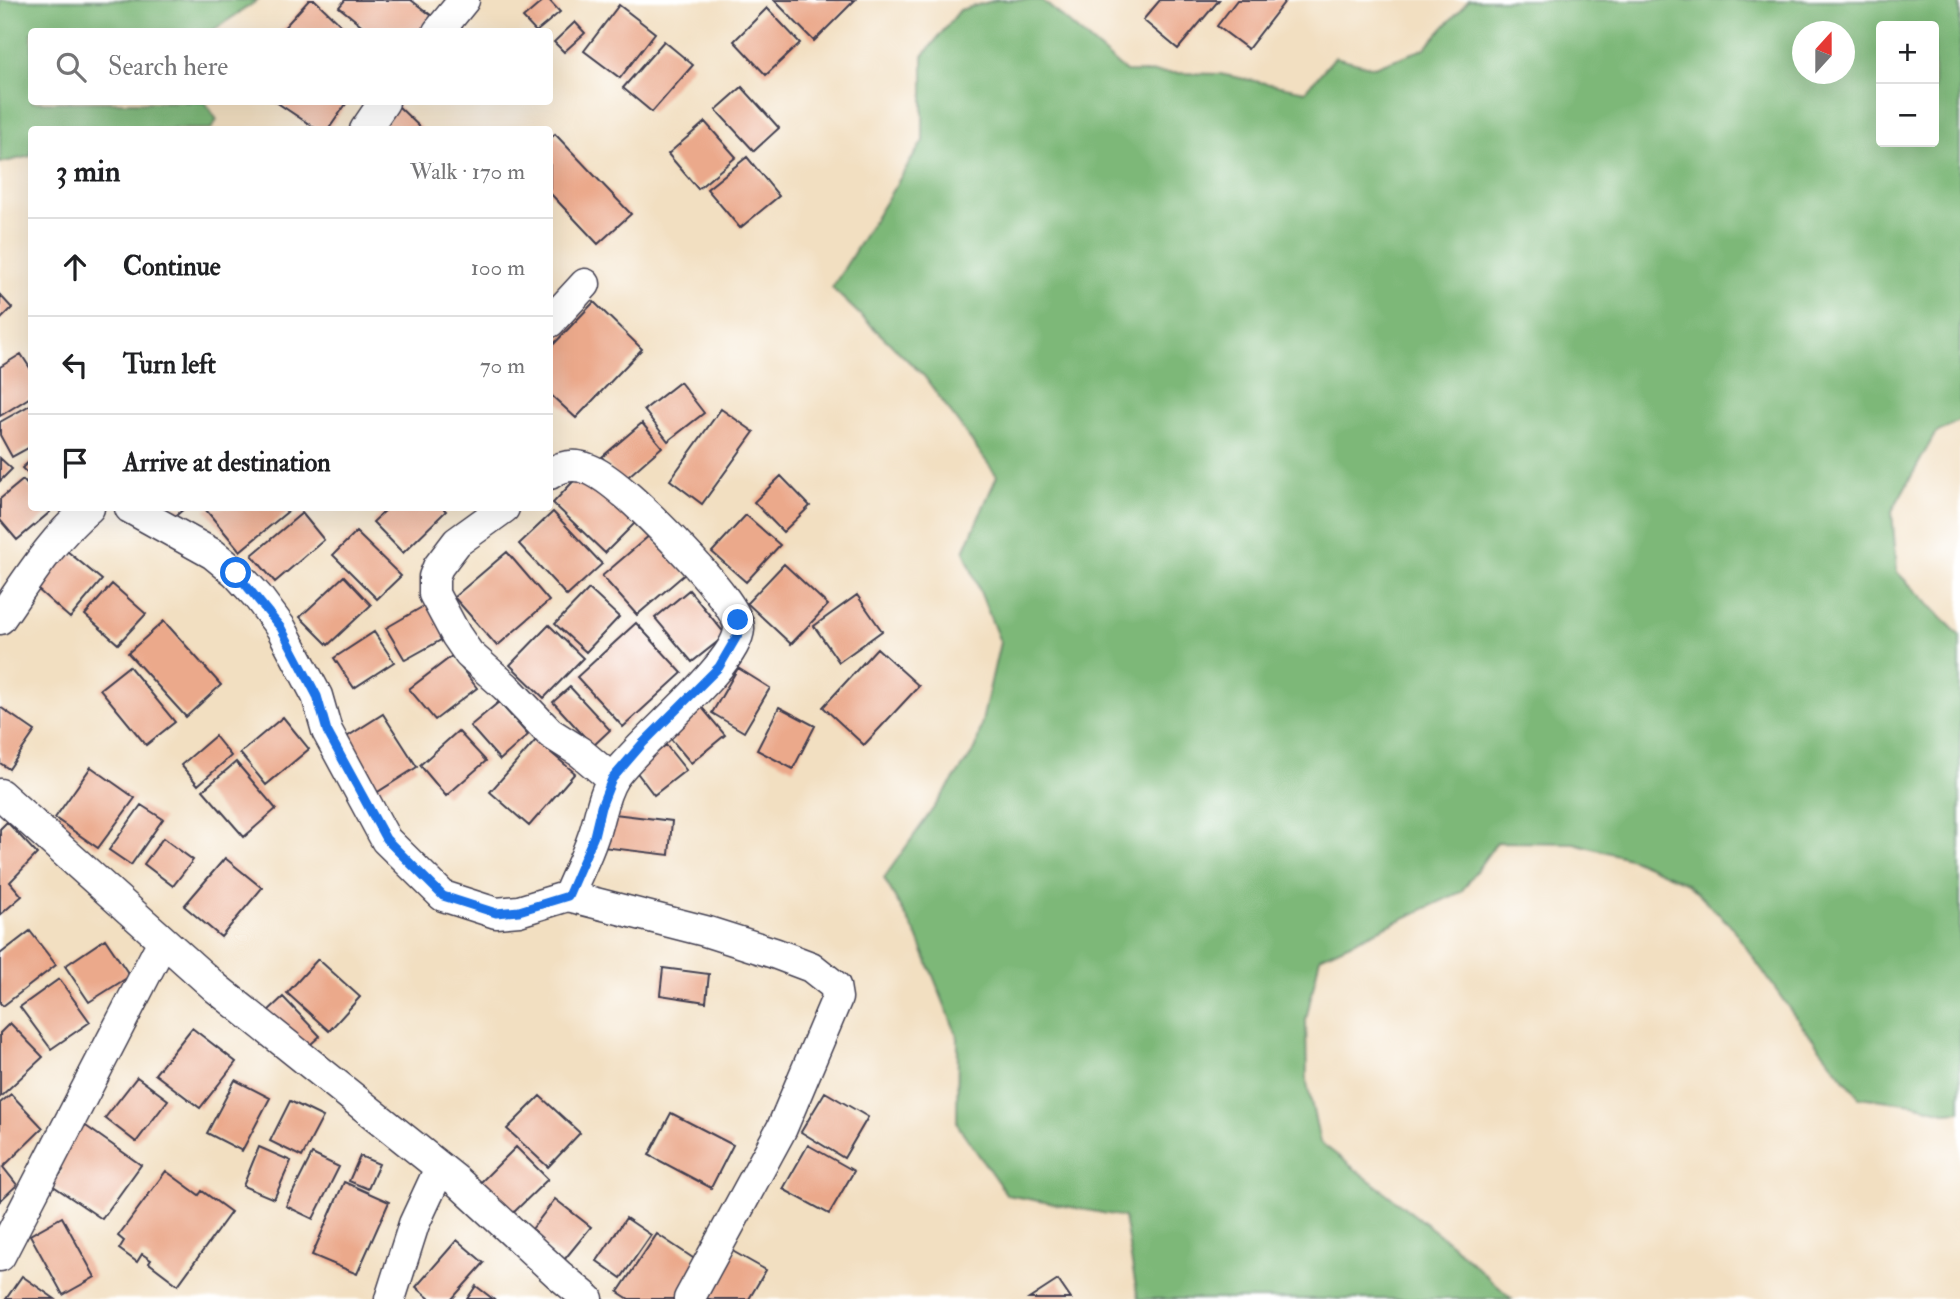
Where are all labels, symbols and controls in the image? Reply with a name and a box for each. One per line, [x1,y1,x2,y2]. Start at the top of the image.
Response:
north arrow [1792,21,1855,84]
map controls [1876,21,1939,147]
button: + [1876,21,1939,84]
search box [28,28,553,105]
icon: search [52,48,90,86]
text: Search here [108,51,228,83]
button: − [1876,84,1939,147]
text: 3 min [56,153,121,190]
text: Walk · 170 m [410,157,525,186]
icon: ahead [56,248,94,286]
text: Continue [123,251,221,283]
text: 100 m [471,253,525,282]
icon: left [56,346,94,384]
text: Turn left [123,349,216,381]
text: 70 m [480,351,525,380]
icon: arrive [56,444,94,482]
text: Arrive at destination [123,447,331,479]
route start [220,557,251,588]
route end [722,604,753,635]

